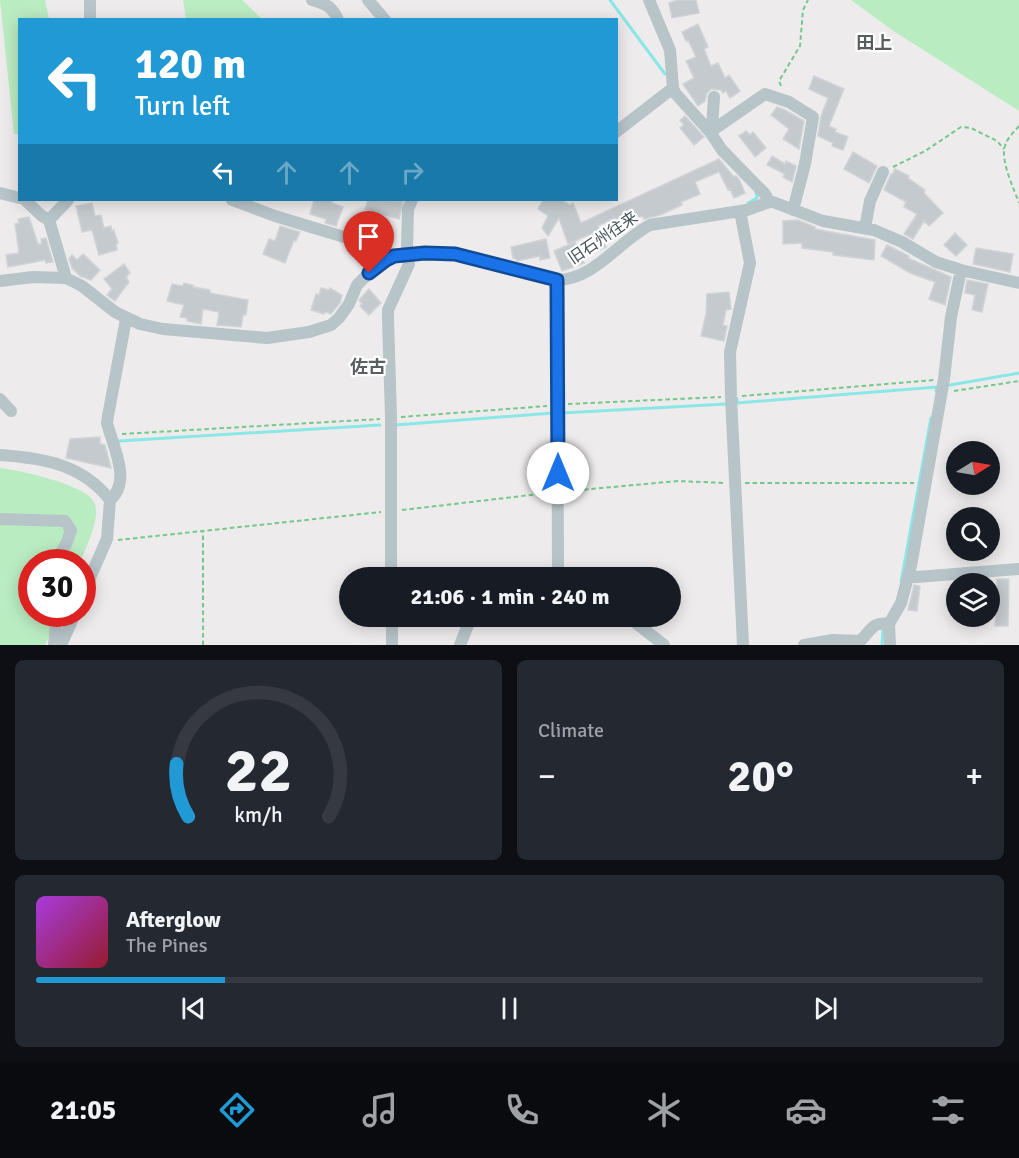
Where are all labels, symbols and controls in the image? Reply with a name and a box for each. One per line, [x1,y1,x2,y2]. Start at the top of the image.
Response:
district label: 田上 [856,32,892,54]
text: 120 m [135,39,246,90]
icon: left [36,42,114,120]
text: Turn left [135,90,230,123]
icon: left [207,156,240,189]
icon: ahead [270,156,303,189]
icon: ahead [333,156,366,189]
icon: right [396,156,429,189]
street label: 旧石州往来 [564,207,642,269]
pin [343,211,394,273]
icon: arrive [352,220,385,253]
district label: 佐古 [350,356,386,378]
position arrow [526,441,590,505]
north arrow [946,441,1000,495]
map controls [946,441,1000,627]
button: search [946,507,1000,561]
speed limit sign: 30 [18,549,96,627]
button: layers [946,573,1000,627]
text: 21:06 · 1 min · 240 m [410,583,610,610]
text: Climate [538,718,604,743]
text: 22 [225,732,292,809]
text: 20° [727,749,794,804]
text: − [538,756,556,797]
text: + [965,756,983,797]
text: km/h [234,802,283,828]
text: Afterglow [126,906,221,933]
text: The Pines [126,933,208,958]
icon: previous [177,992,210,1025]
icon: pause [493,992,526,1025]
icon: next [809,992,842,1025]
icon: directions [216,1089,258,1131]
icon: music [359,1089,401,1131]
icon: phone [501,1089,543,1131]
icon: climate [643,1089,685,1131]
icon: car [785,1089,827,1131]
icon: filters [927,1089,969,1131]
text: 21:05 [50,1094,116,1127]

